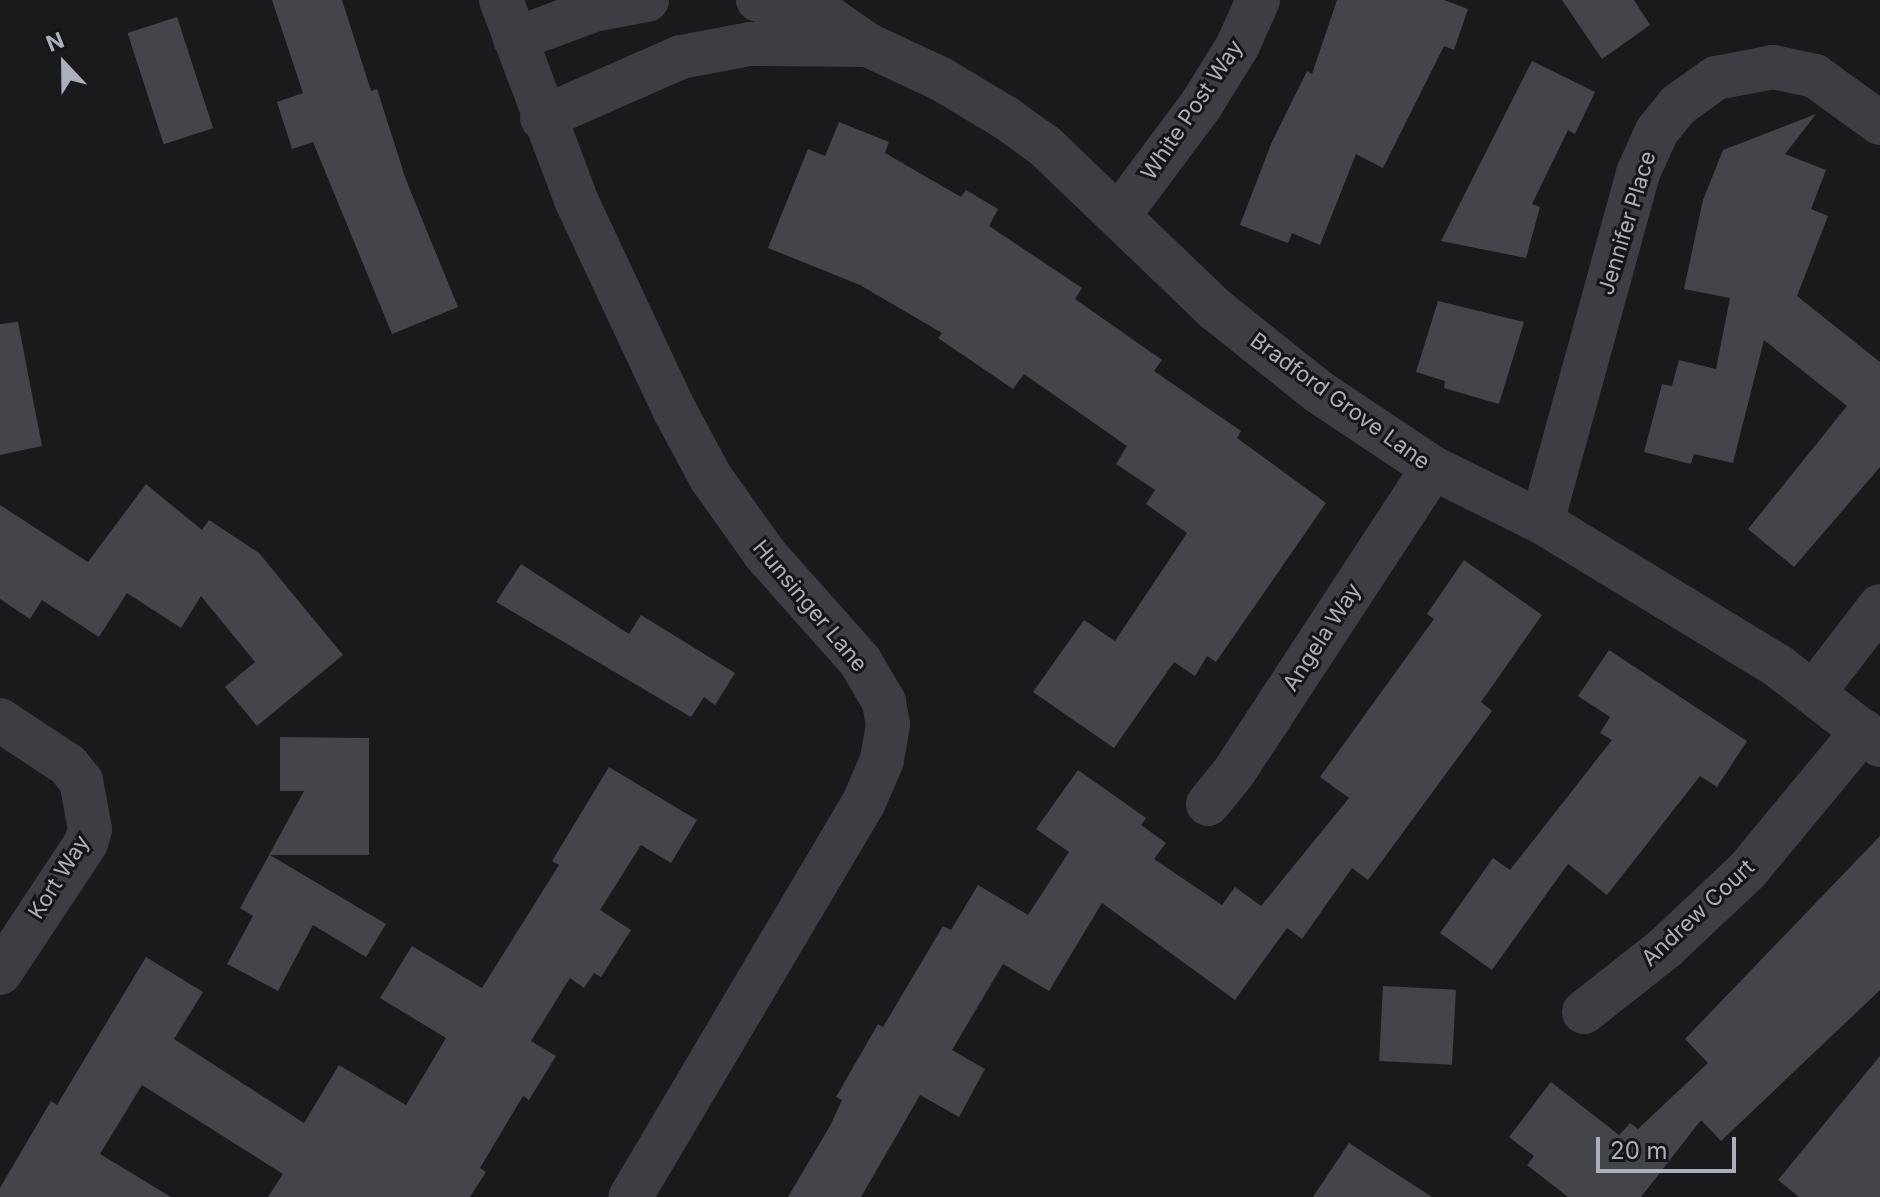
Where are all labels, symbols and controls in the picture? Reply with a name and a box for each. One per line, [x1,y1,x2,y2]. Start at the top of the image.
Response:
north arrow [24,24,104,104]
text: N [42,27,68,57]
street label: White Post Way [1135,35,1249,185]
street label: Jennifer Place [1593,148,1661,298]
street label: Bradford Grove Lane [1245,327,1435,475]
street label: Hunsinger Lane [747,535,873,677]
street label: Angela Way [1277,578,1367,696]
street label: Kort Way [23,830,95,924]
street label: Andrew Court [1636,854,1760,972]
scale bar [1600,1121,1740,1171]
text: 20 m [1610,1136,1668,1165]

